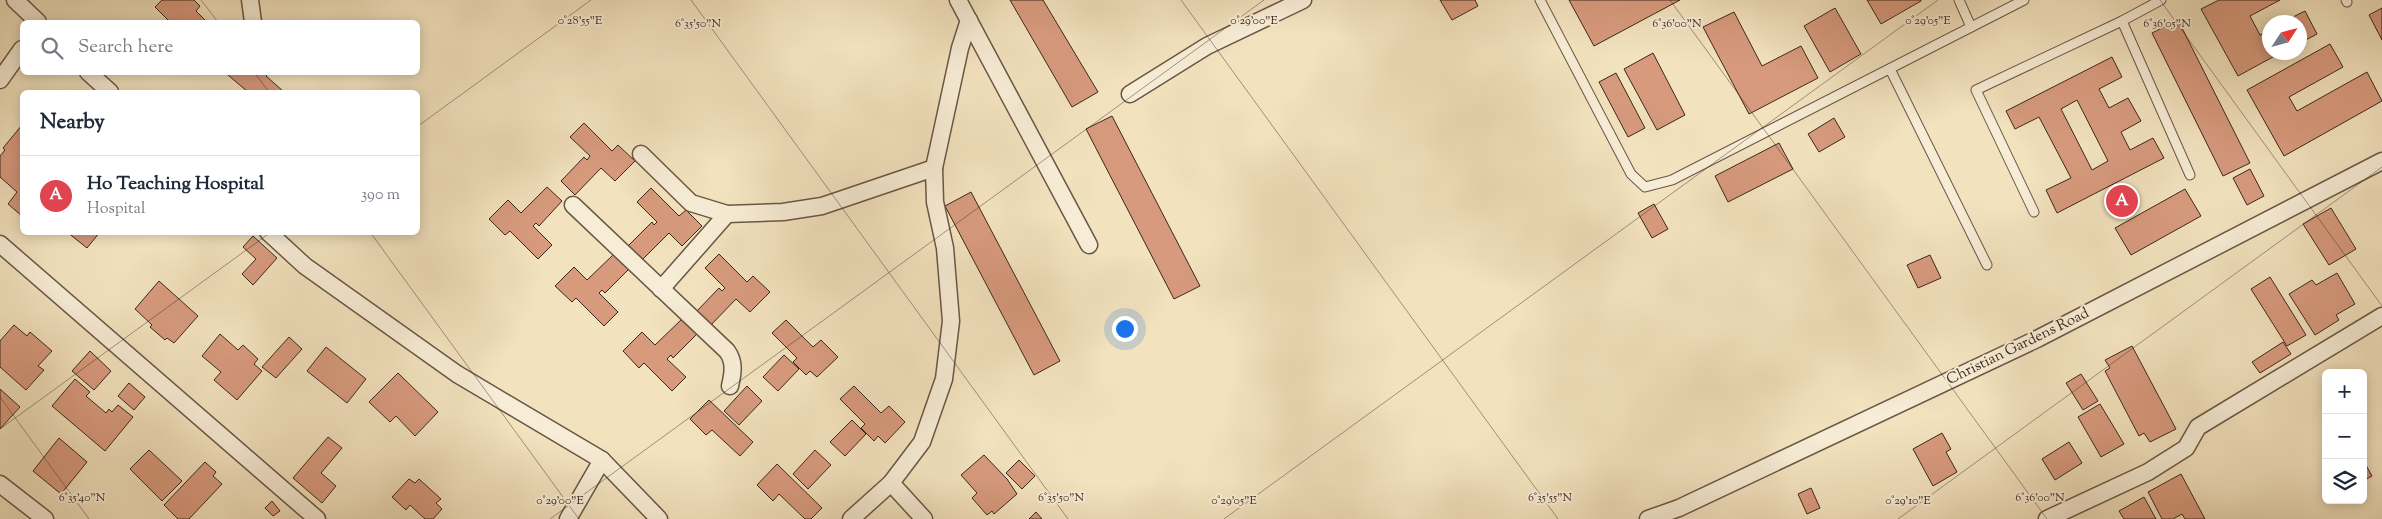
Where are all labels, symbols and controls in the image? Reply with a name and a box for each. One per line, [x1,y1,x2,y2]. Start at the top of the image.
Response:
text: 0°28'55"E [558,12,603,30]
text: 0°29'00"E [1230,12,1278,30]
text: 0°29'05"E [1905,12,1952,30]
text: 6°35'50"N [675,15,721,33]
text: 6°36'00"N [1652,15,1702,33]
text: 6°36'05"N [2143,15,2191,33]
north arrow [2262,15,2307,60]
search box [20,20,420,75]
icon: search [38,34,66,62]
text: Search here [78,34,173,61]
text: Nearby [40,108,105,138]
text: Ho Teaching Hospital [87,171,264,198]
pin: A [2106,182,2138,220]
text: A [50,184,63,207]
text: 390 m [361,184,400,207]
text: Hospital [87,198,145,221]
street label: Christian Gardens Road [1943,303,2093,391]
your location [1112,316,1138,342]
map controls [2322,369,2367,504]
button: + [2322,369,2367,414]
button: − [2322,414,2367,459]
button: layers [2322,459,2367,504]
text: 6°35'40"N [59,489,106,507]
text: 6°35'50"N [1038,489,1084,507]
text: 6°35'55"N [1528,489,1573,507]
text: 6°36'00"N [2015,489,2065,507]
text: 0°29'00"E [536,492,584,510]
text: 0°29'05"E [1211,492,1258,510]
text: 0°29'10"E [1885,492,1932,510]

